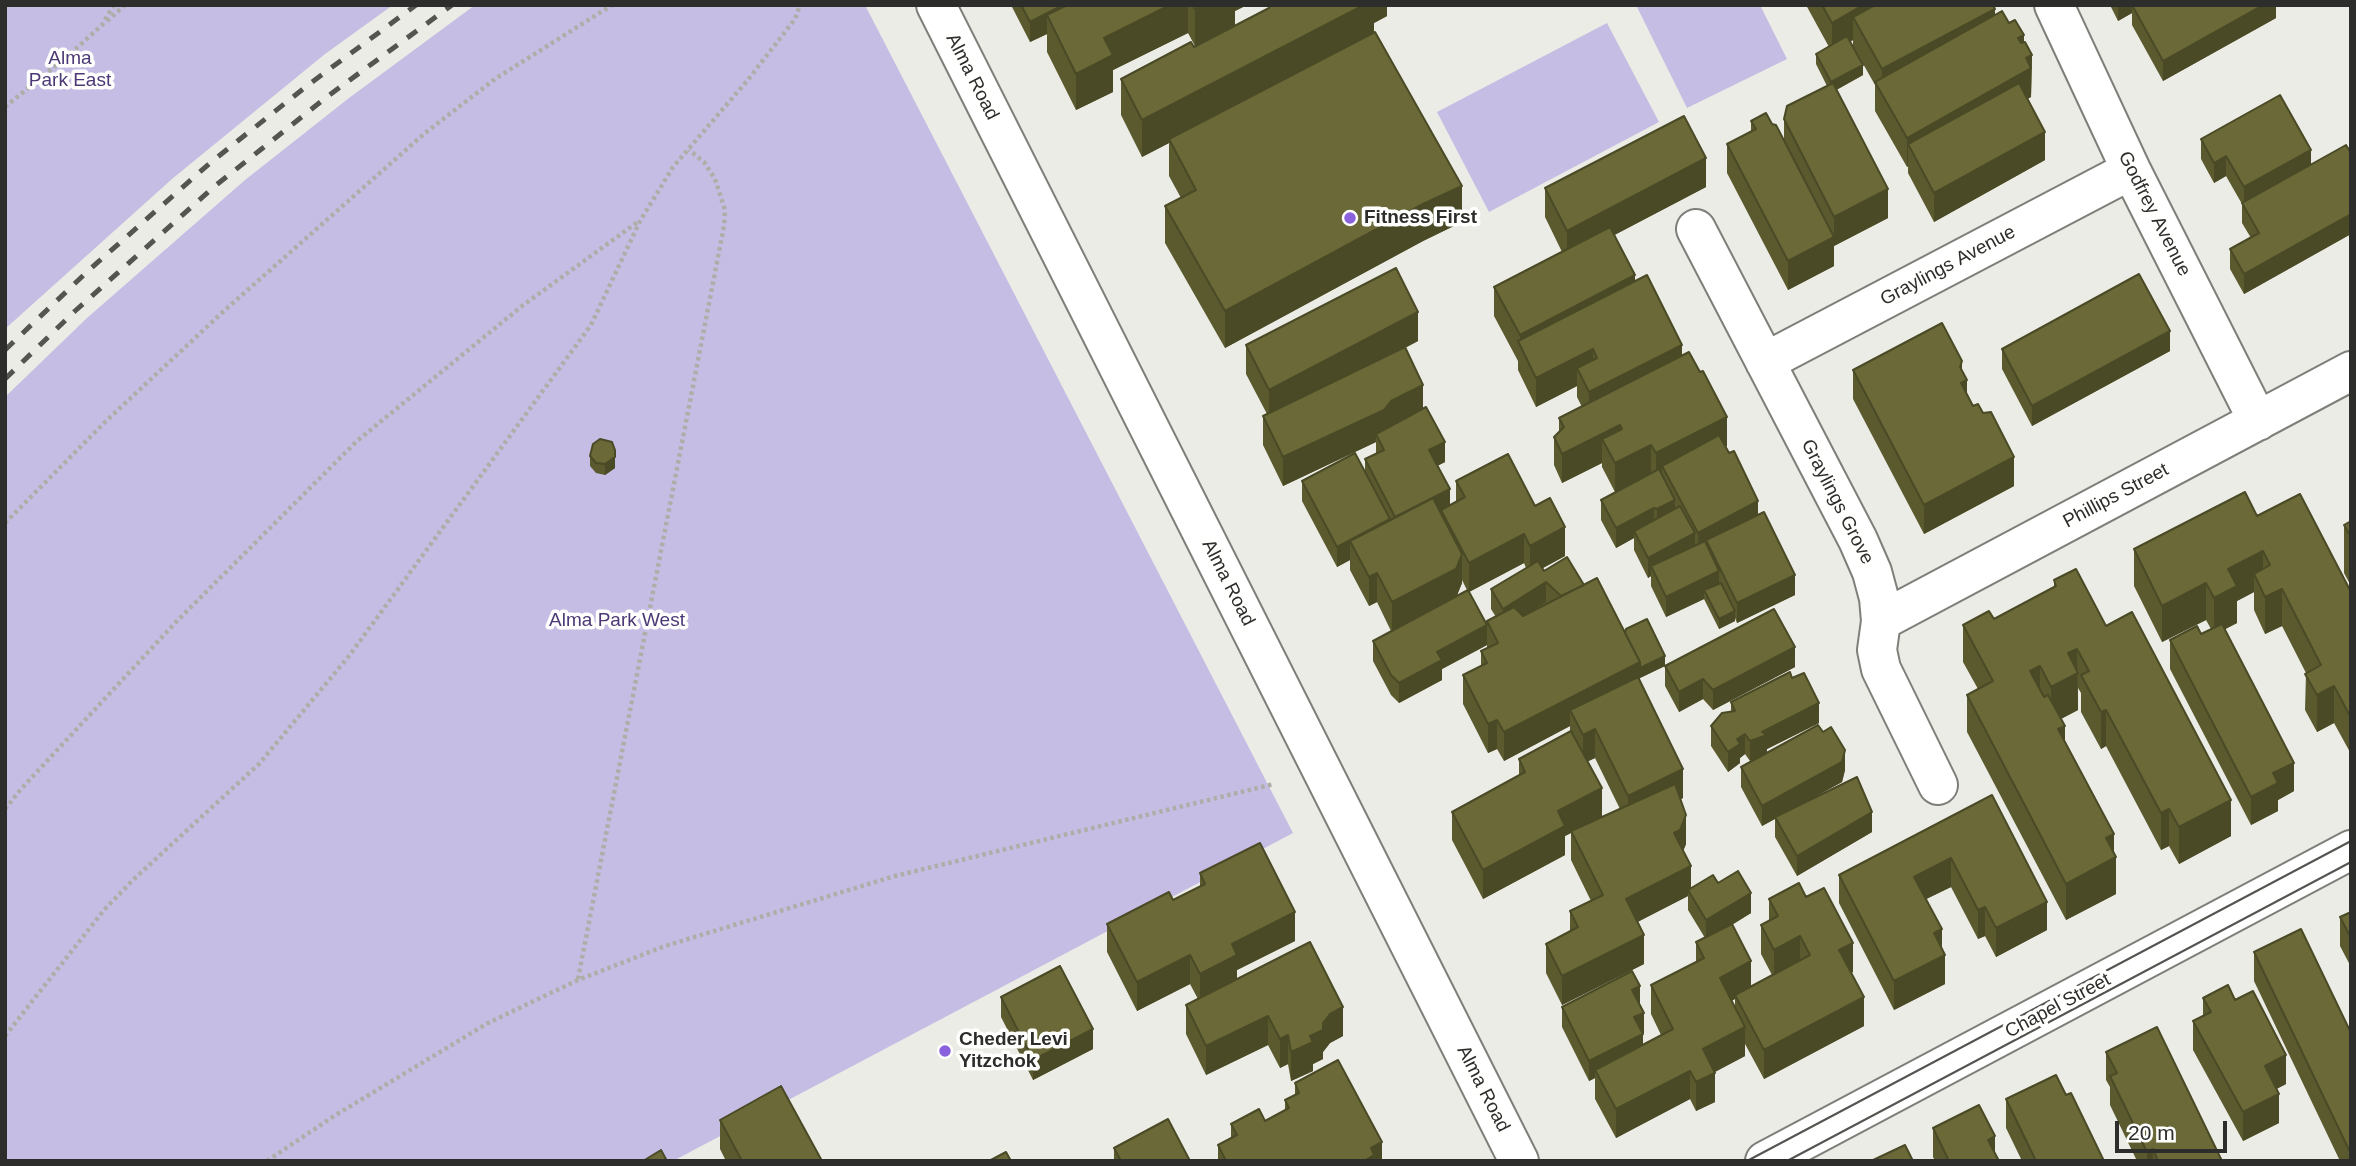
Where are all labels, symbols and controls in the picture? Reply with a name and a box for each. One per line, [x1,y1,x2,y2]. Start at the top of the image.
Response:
street label: Alma Road [941,30,1003,124]
park label: Alma Park East [29,48,111,92]
street label: Godfrey Avenue [2113,148,2195,280]
place label: Fitness First [1364,207,1477,229]
marker: Fitness First [1342,210,1358,226]
street label: Graylings Avenue [1877,221,2019,311]
street label: Graylings Grove [1796,436,1878,568]
street label: Phillips Street [2059,459,2173,533]
street label: Alma Road [1197,536,1259,630]
park label: Alma Park West [549,610,685,632]
street label: Chapel Street [2001,969,2115,1043]
place label: Cheder Levi Yitzchok [959,1029,1068,1073]
street label: Alma Road [1452,1042,1514,1136]
marker: Cheder Levi Yitzchok [937,1043,953,1059]
scale bar [2118,1106,2230,1150]
text: 20 m [2128,1121,2175,1144]

